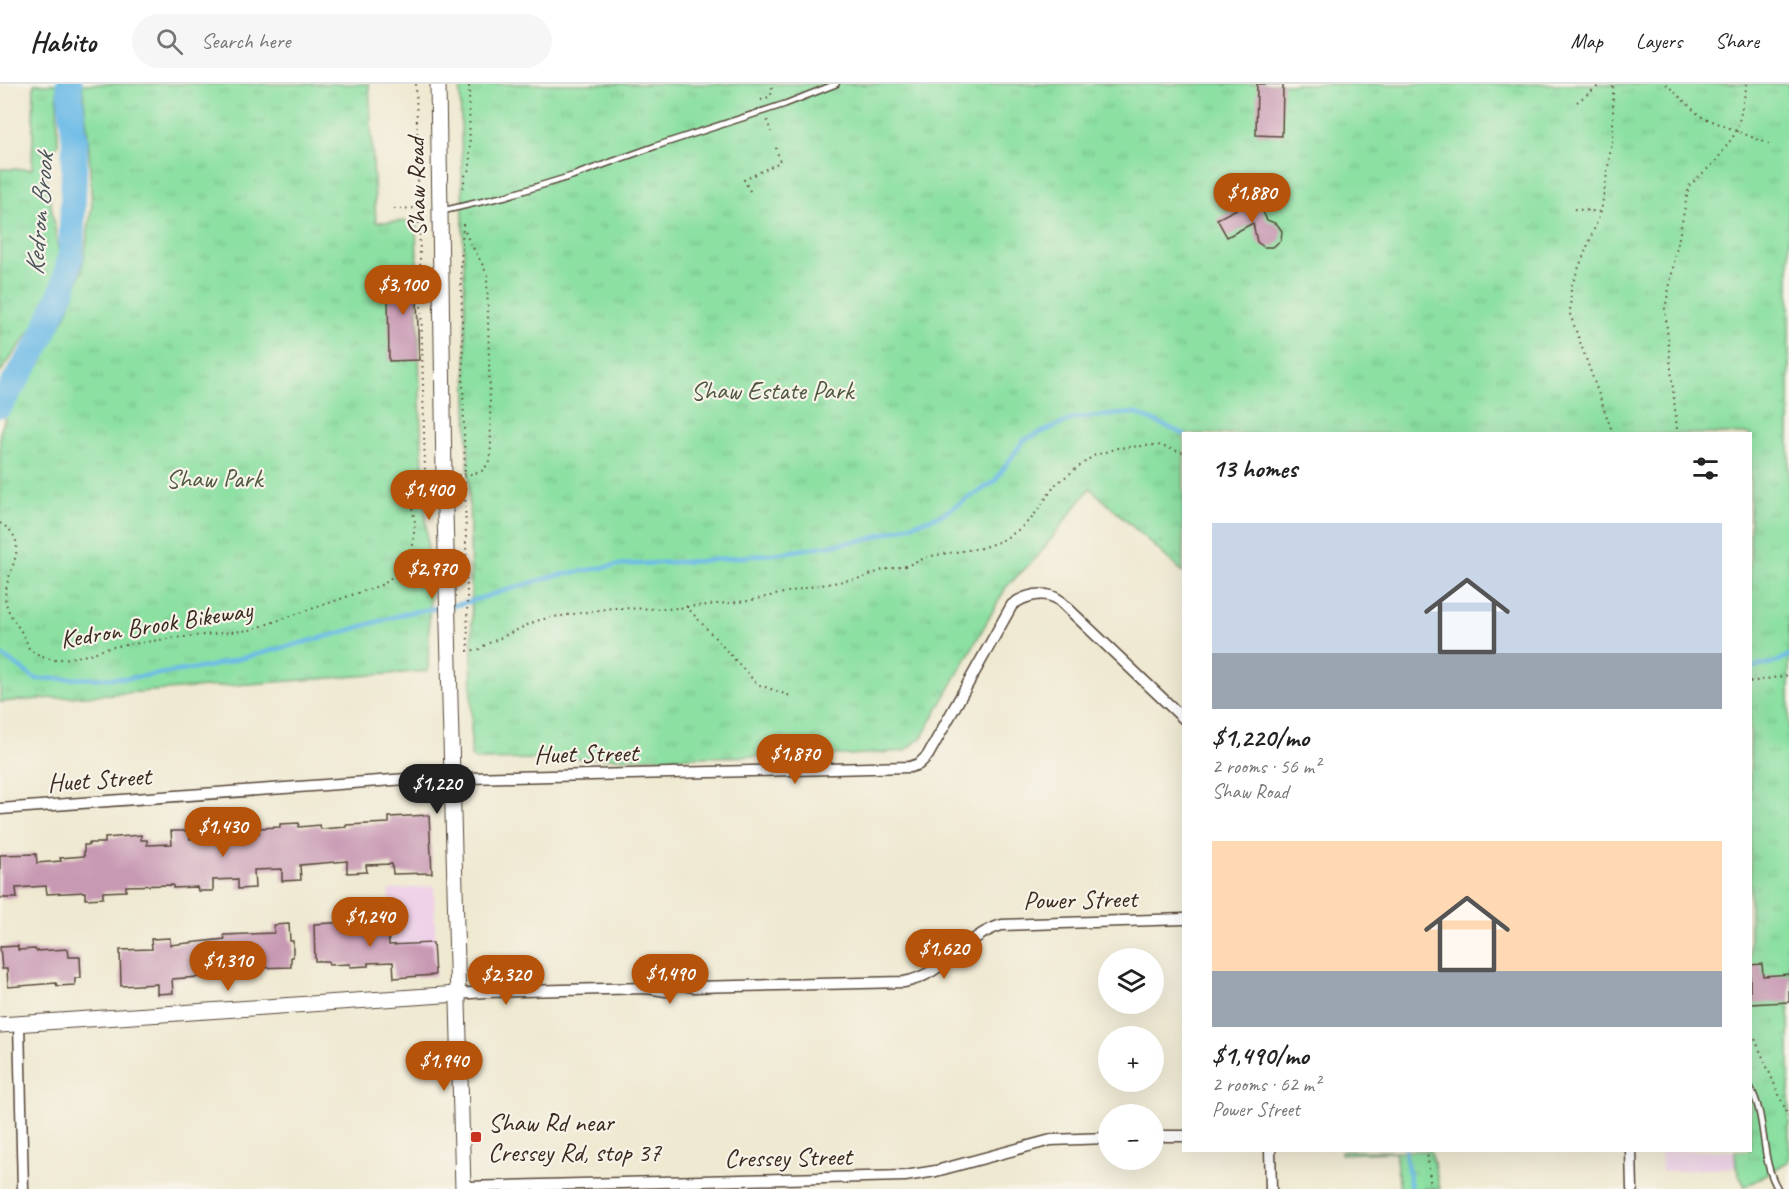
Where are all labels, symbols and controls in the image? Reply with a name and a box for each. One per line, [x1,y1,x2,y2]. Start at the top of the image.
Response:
search box [132,14,552,68]
text: Habito [30,24,96,59]
icon: search [153,25,186,58]
text: Search here [201,27,291,55]
text: Map [1570,28,1603,54]
text: Layers [1636,28,1682,54]
text: Share [1715,28,1759,54]
street label: Shaw Road [399,133,434,237]
water label: Kedron Brook [17,147,62,276]
pin: $1,880 [1203,173,1301,224]
text: $1,880 [1228,180,1276,205]
pin: $3,100 [354,265,452,316]
text: $3,100 [379,272,427,297]
park label: Shaw Estate Park [691,374,856,407]
text: 13 homes [1212,452,1297,485]
icon: filters [1689,452,1722,485]
park label: Shaw Park [166,462,265,495]
pin: $1,400 [380,470,478,521]
text: $1,400 [405,477,453,502]
pin: $2,970 [383,549,481,600]
text: $2,970 [408,556,456,581]
icon: home [1413,562,1521,670]
street label: Kedron Brook Bikeway [58,593,257,656]
text: $1,220/mo [1212,721,1309,754]
pin: $1,870 [746,734,844,785]
street label: Huet Street [534,736,641,771]
text: $1,870 [771,741,819,766]
text: 2 rooms · 56 m² [1212,754,1320,779]
street label: Huet Street [46,759,154,800]
pin: $1,220 [388,764,486,815]
text: $1,220 [413,771,461,796]
text: Shaw Road [1212,779,1288,804]
pin: $1,430 [174,807,272,858]
text: $1,430 [199,814,247,839]
icon: home [1413,880,1521,988]
street label: Power Street [1023,882,1140,917]
pin: $1,240 [321,897,419,948]
text: $1,240 [346,904,394,929]
pin: $1,620 [895,929,993,980]
text: $1,620 [919,936,969,961]
pin: $1,310 [179,941,277,992]
text: $1,310 [204,948,252,973]
map controls [1098,948,1164,1170]
button: layers [1098,948,1164,1014]
pin: $1,490 [621,954,719,1005]
pin: $2,320 [457,955,555,1006]
text: $1,490 [646,961,694,986]
text: $2,320 [482,962,530,987]
button: + [1098,1026,1164,1092]
text: $1,490/mo [1212,1039,1309,1072]
pin: $1,940 [395,1041,493,1092]
text: $1,940 [420,1048,468,1073]
text: 2 rooms · 62 m² [1212,1072,1320,1097]
text: Power Street [1212,1097,1300,1122]
button: − [1098,1104,1164,1170]
place label: Shaw Rd near Cressey Rd, stop 37 [488,1106,662,1169]
marker: Shaw Rd near Cressey Rd, stop 37 [469,1130,483,1144]
street label: Cressey Street [724,1140,854,1175]

